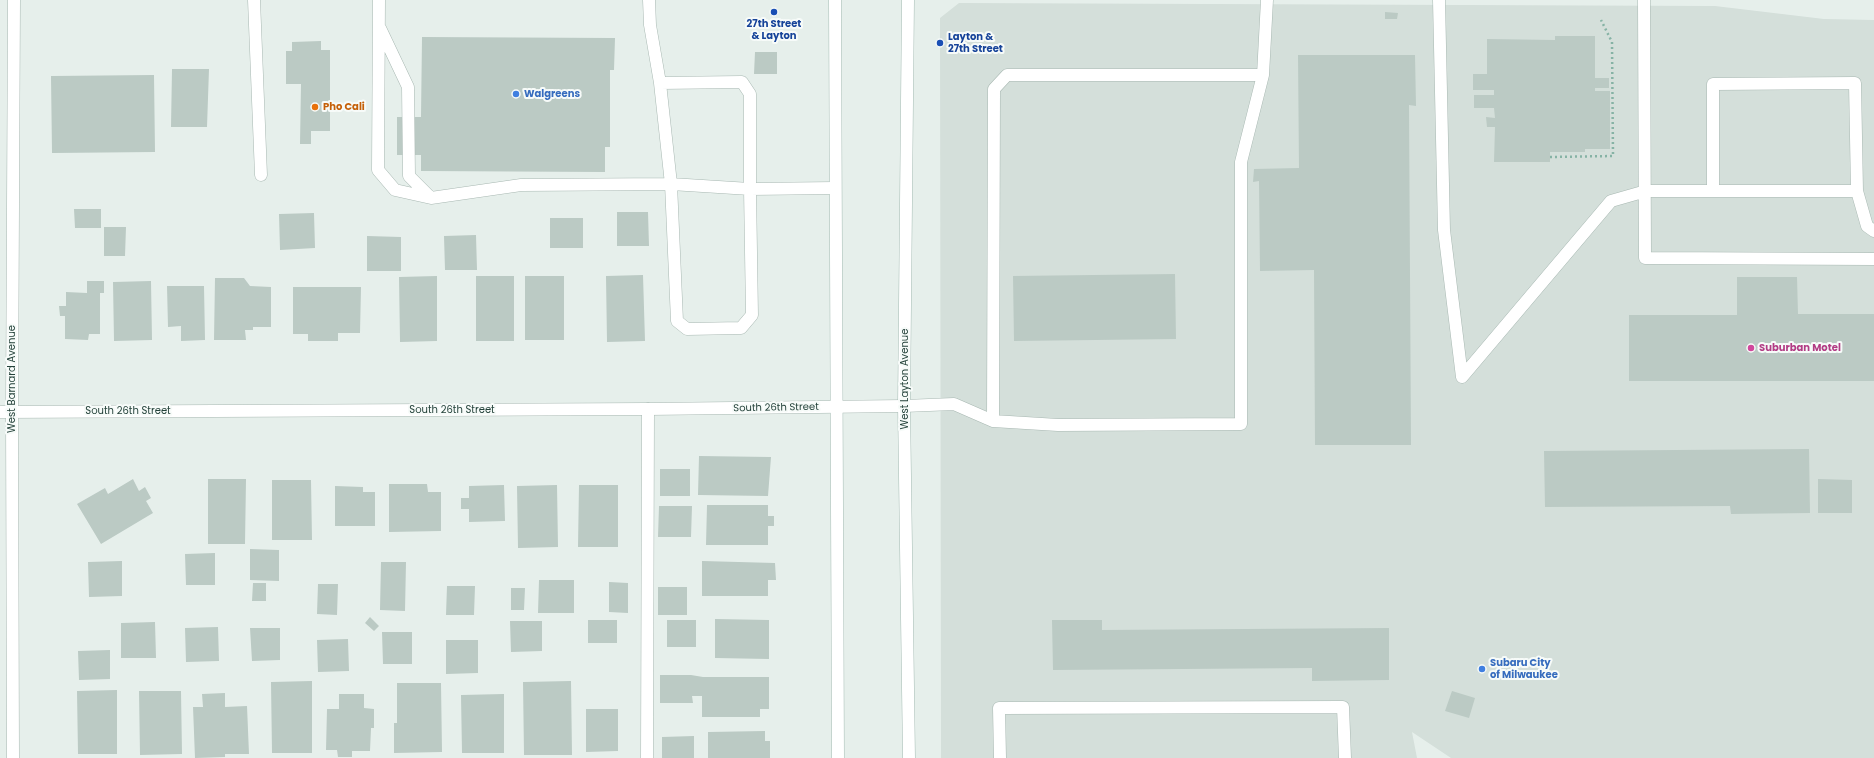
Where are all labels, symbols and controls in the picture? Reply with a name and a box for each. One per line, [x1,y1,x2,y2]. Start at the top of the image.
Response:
marker: 27th Street & Layton [769,7,779,17]
place label: 27th Street & Layton [747,18,801,42]
place label: Layton & 27th Street [948,31,1003,54]
marker: Layton & 27th Street [935,38,945,48]
place label: Walgreens [524,88,580,100]
marker: Walgreens [511,89,521,99]
place label: Pho Cali [323,101,365,113]
marker: Pho Cali [310,102,320,112]
street label: West Barnard Avenue [6,325,18,433]
street label: West Layton Avenue [899,329,911,429]
place label: Suburban Motel [1759,342,1841,354]
marker: Suburban Motel [1746,343,1756,353]
street label: South 26th Street [733,401,819,415]
street label: South 26th Street [409,404,495,416]
street label: South 26th Street [85,405,171,417]
place label: Subaru City of Milwaukee [1490,657,1558,680]
marker: Subaru City of Milwaukee [1477,664,1487,674]

